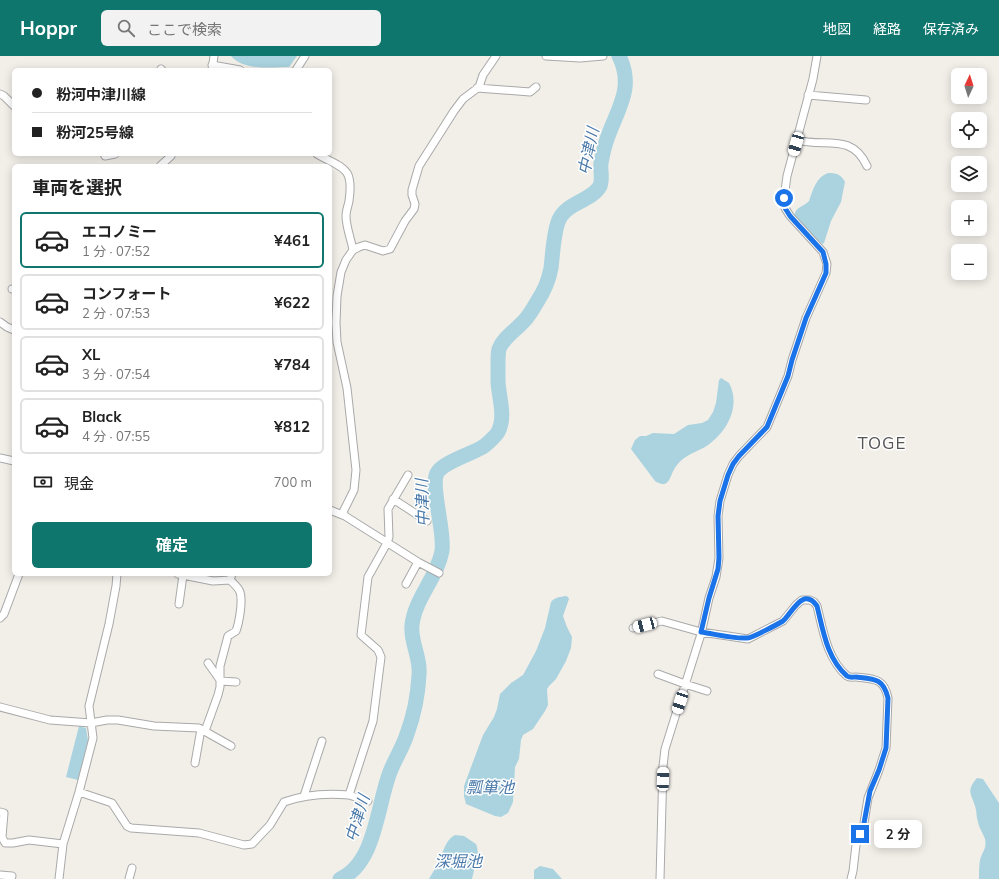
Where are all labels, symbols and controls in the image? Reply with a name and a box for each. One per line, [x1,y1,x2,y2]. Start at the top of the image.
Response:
search box [101,10,381,46]
text: Hoppr [20,16,77,40]
icon: search [115,17,137,39]
text: ここで検索 [147,20,222,39]
text: 地図 [823,20,851,38]
text: 経路 [873,20,901,38]
text: 保存済み [923,20,979,38]
north arrow [951,68,987,104]
map controls [951,68,987,280]
text: 粉河中津川線 [56,85,146,104]
button: locate [951,112,987,148]
text: 粉河25号線 [56,123,134,142]
water label: 中津川 [573,123,603,177]
car [787,131,805,157]
button: layers [951,156,987,192]
text: 車両を選択 [32,176,122,199]
route start [775,189,793,207]
button: + [951,200,987,236]
icon: car [34,222,70,258]
text: エコノミー [82,222,157,241]
text: ¥461 [274,231,310,250]
text: 1 分 · 07:52 [82,243,150,259]
button: − [951,244,987,280]
icon: car [34,284,70,320]
text: コンフォート [82,284,172,303]
text: ¥622 [274,293,310,312]
text: 2 分 · 07:53 [82,305,150,321]
text: XL [82,345,100,364]
icon: car [34,346,70,382]
text: ¥784 [274,355,310,374]
text: 3 分 · 07:54 [82,366,150,382]
text: Black [82,407,121,426]
icon: car [34,408,70,444]
text: ¥812 [274,417,310,436]
text: 4 分 · 07:55 [82,428,150,444]
district label: TOGE [857,432,907,453]
icon: cash [32,471,54,493]
text: 現金 [64,474,94,493]
text: 700 m [274,474,312,490]
water label: 中津川 [411,477,433,527]
button: 確定 [32,522,312,568]
car [632,616,658,634]
car [671,689,689,715]
car [657,767,669,791]
water label: 瓢箪池 [466,777,516,797]
water label: 中津川 [340,790,374,844]
callout: 2 分 [874,820,922,848]
route end [851,825,869,843]
text: 2 分 [886,826,910,842]
water label: 深堀池 [434,851,484,871]

